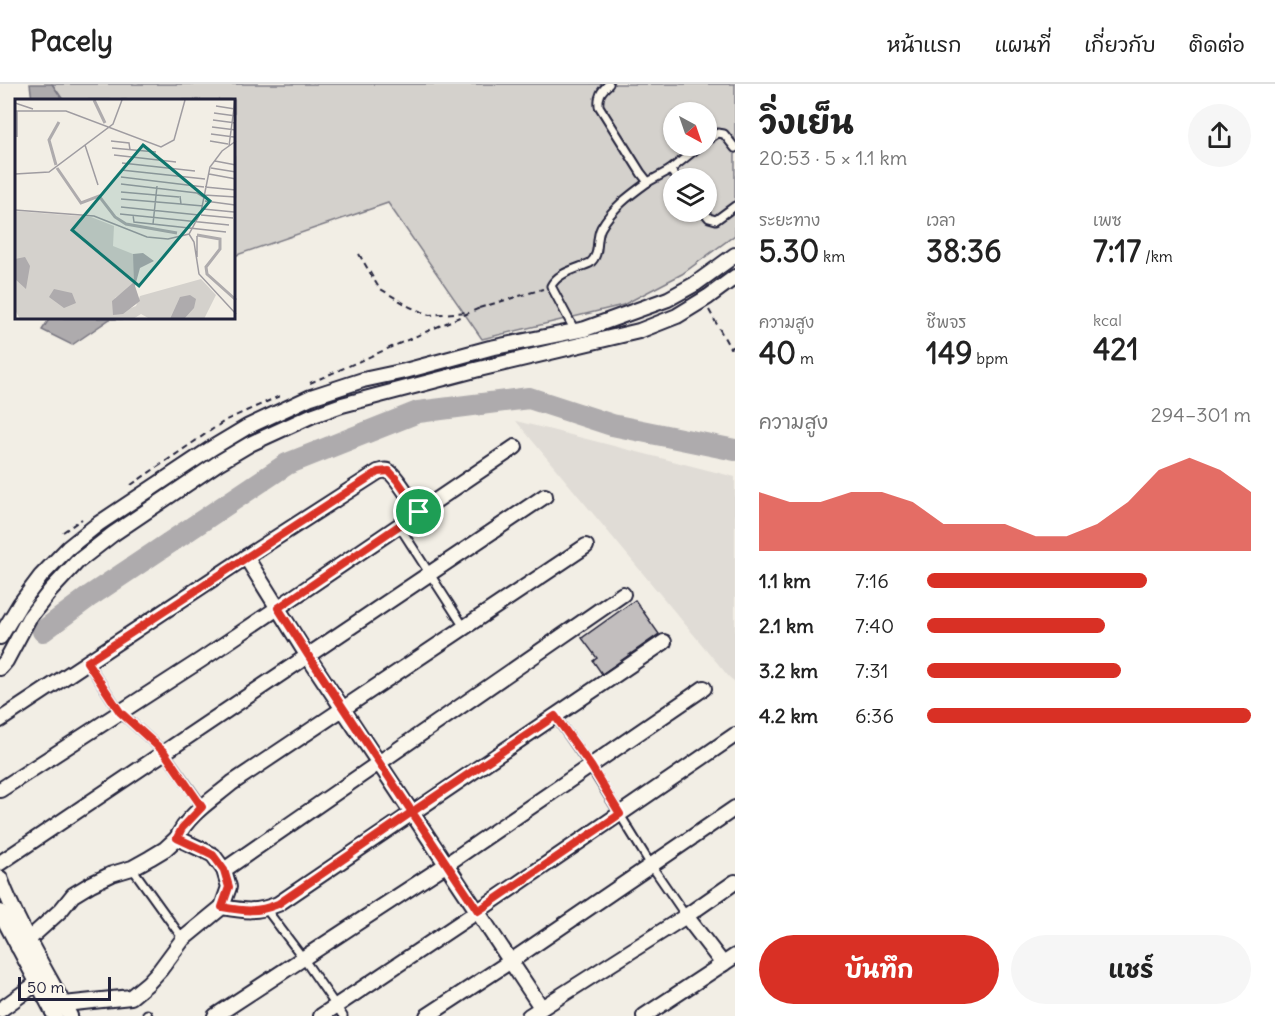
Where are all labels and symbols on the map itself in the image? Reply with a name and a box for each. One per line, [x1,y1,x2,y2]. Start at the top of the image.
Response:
inset map [15,99,236,320]
north arrow [663,102,717,156]
pin [393,486,444,537]
scale bar [18,974,111,1002]

